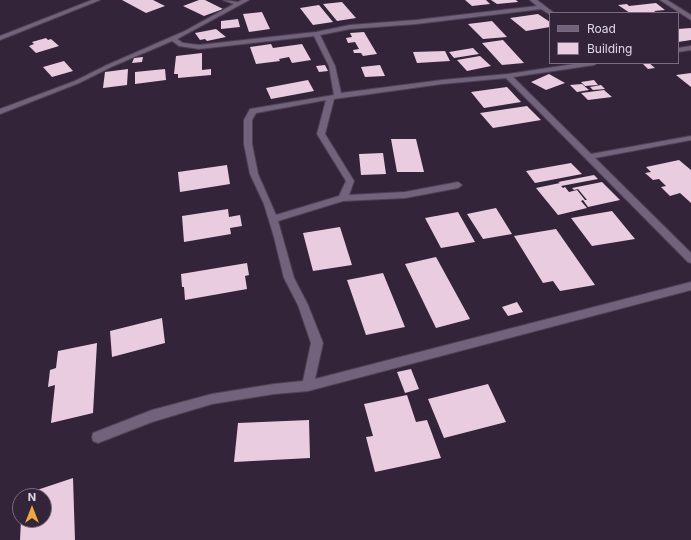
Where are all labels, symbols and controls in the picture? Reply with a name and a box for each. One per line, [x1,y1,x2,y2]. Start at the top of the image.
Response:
legend [549,12,679,64]
text: Road [587,21,616,36]
text: Building [587,41,632,56]
north arrow [12,488,52,528]
text: N [28,490,36,504]

